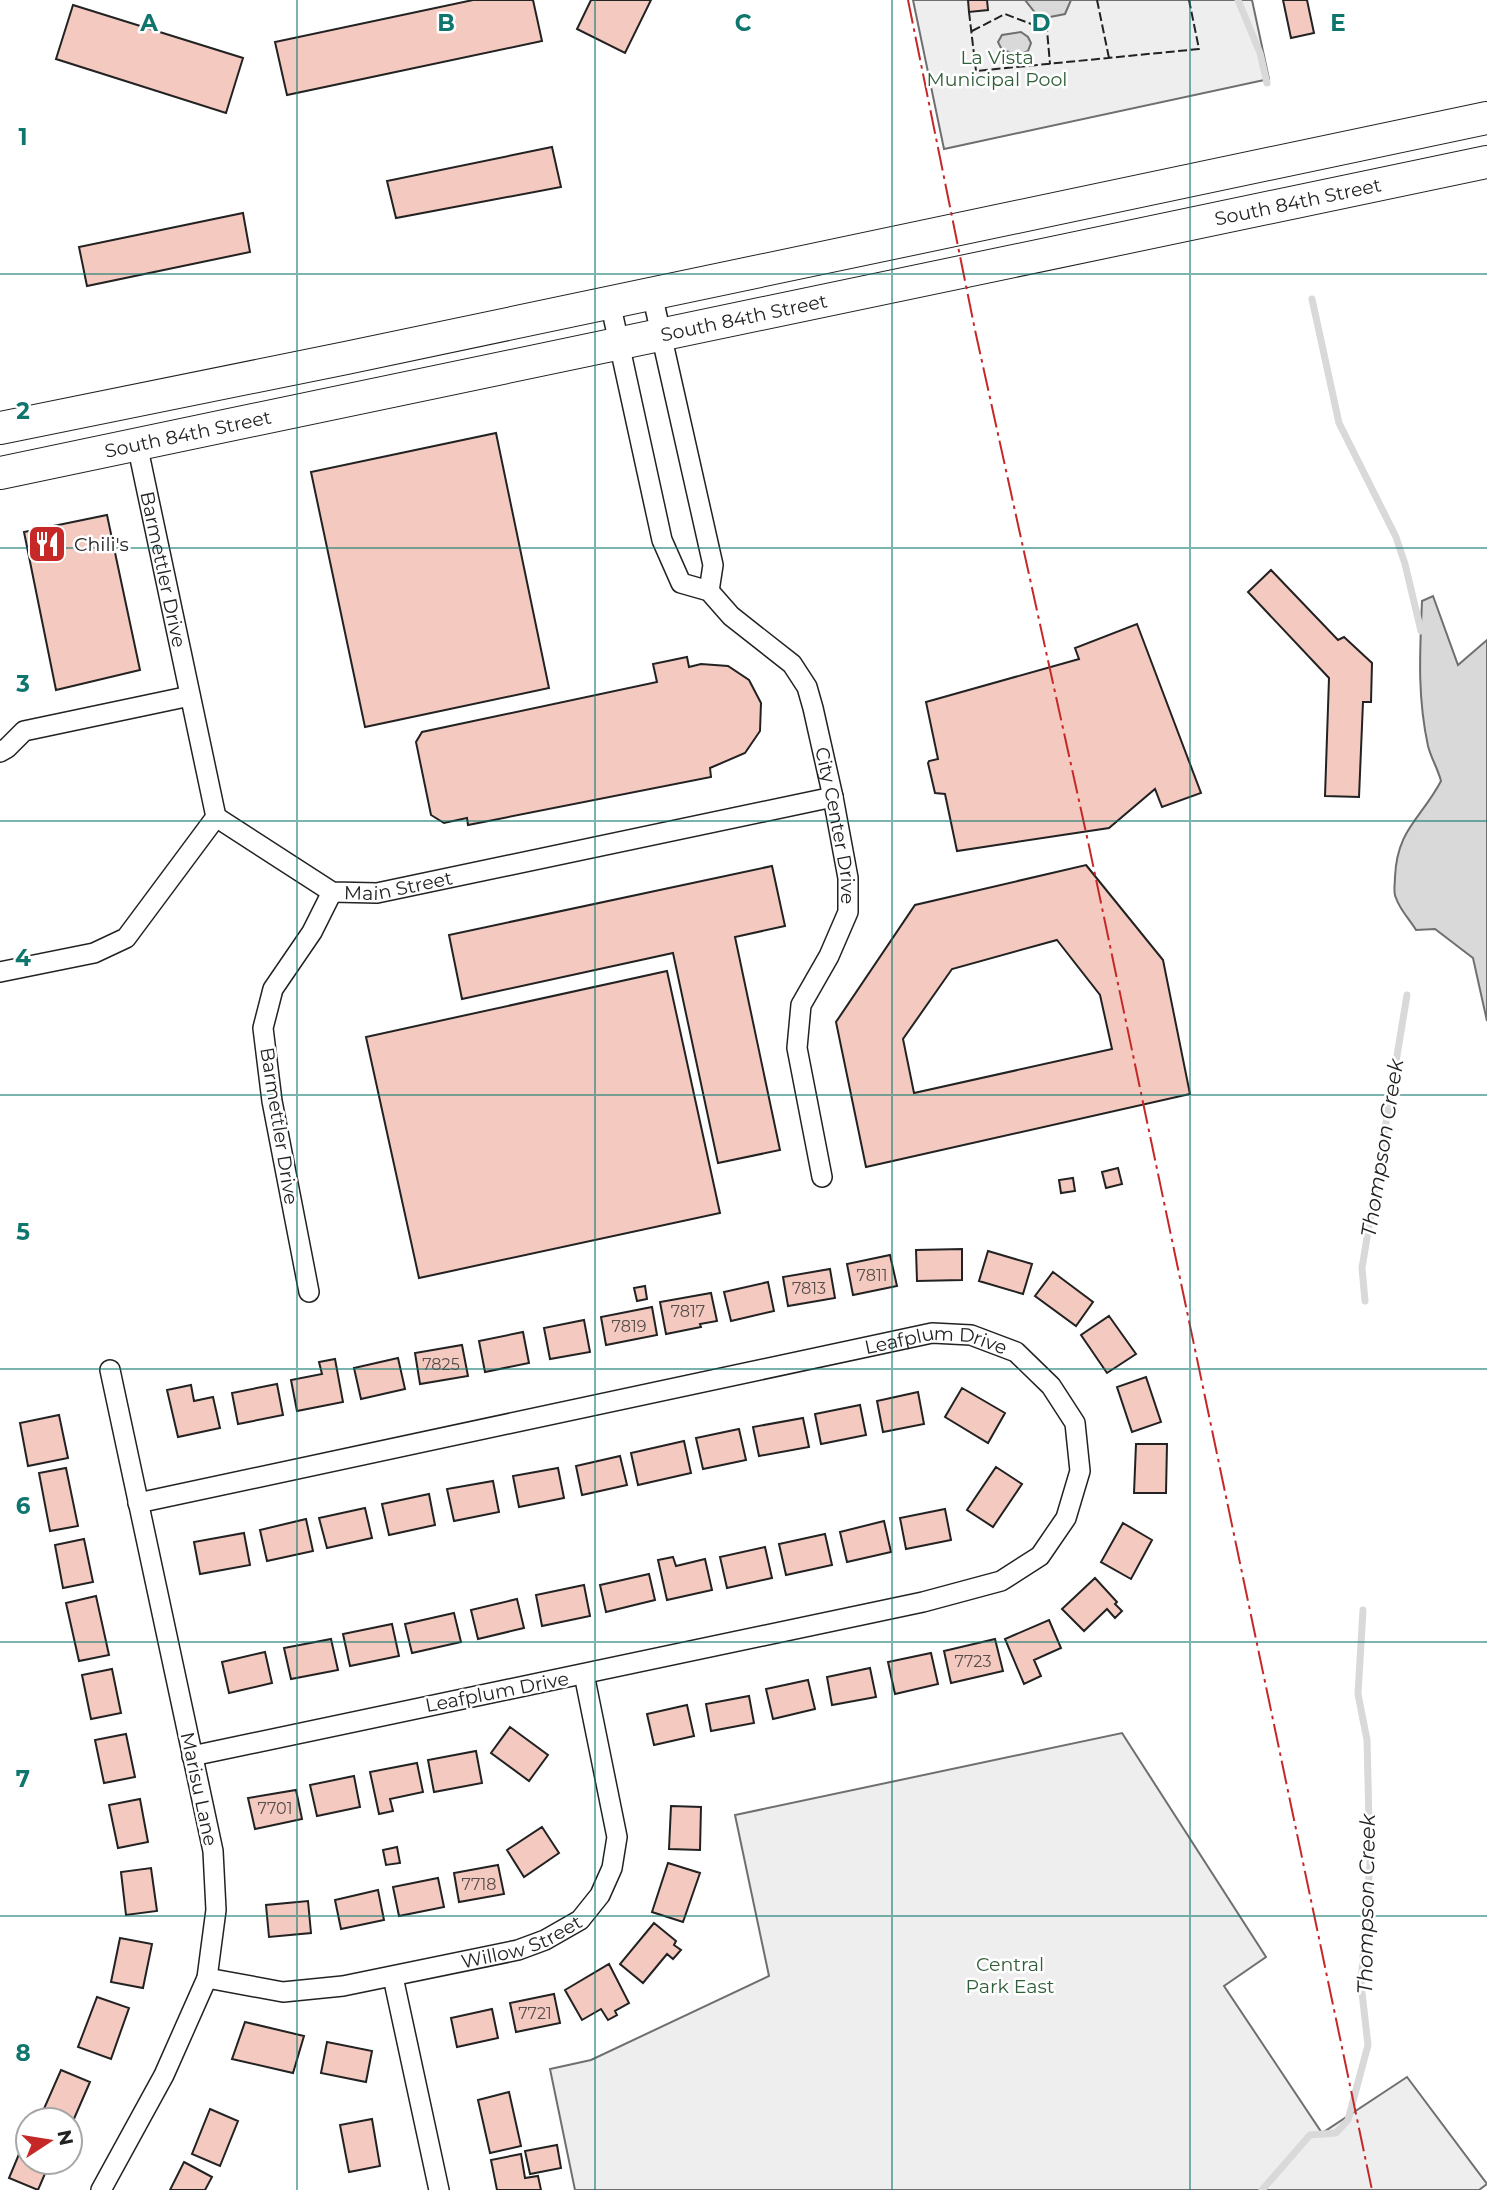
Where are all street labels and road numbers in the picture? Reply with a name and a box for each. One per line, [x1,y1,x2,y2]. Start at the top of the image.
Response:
street label: South 84th Street [1213,173,1384,230]
street label: South 84th Street [659,289,830,346]
street label: South 84th Street [103,405,274,462]
street label: Barmettler Drive [136,489,191,649]
street label: City Center Drive [811,745,860,904]
street label: Main Street [344,866,455,905]
street label: Barmettler Drive [255,1046,303,1206]
street label: Leafplum Drive [862,1321,1010,1359]
street label: Leafplum Drive [423,1667,571,1717]
street label: Marisu Lane [176,1730,222,1848]
street label: Willow Street [459,1910,586,1973]

